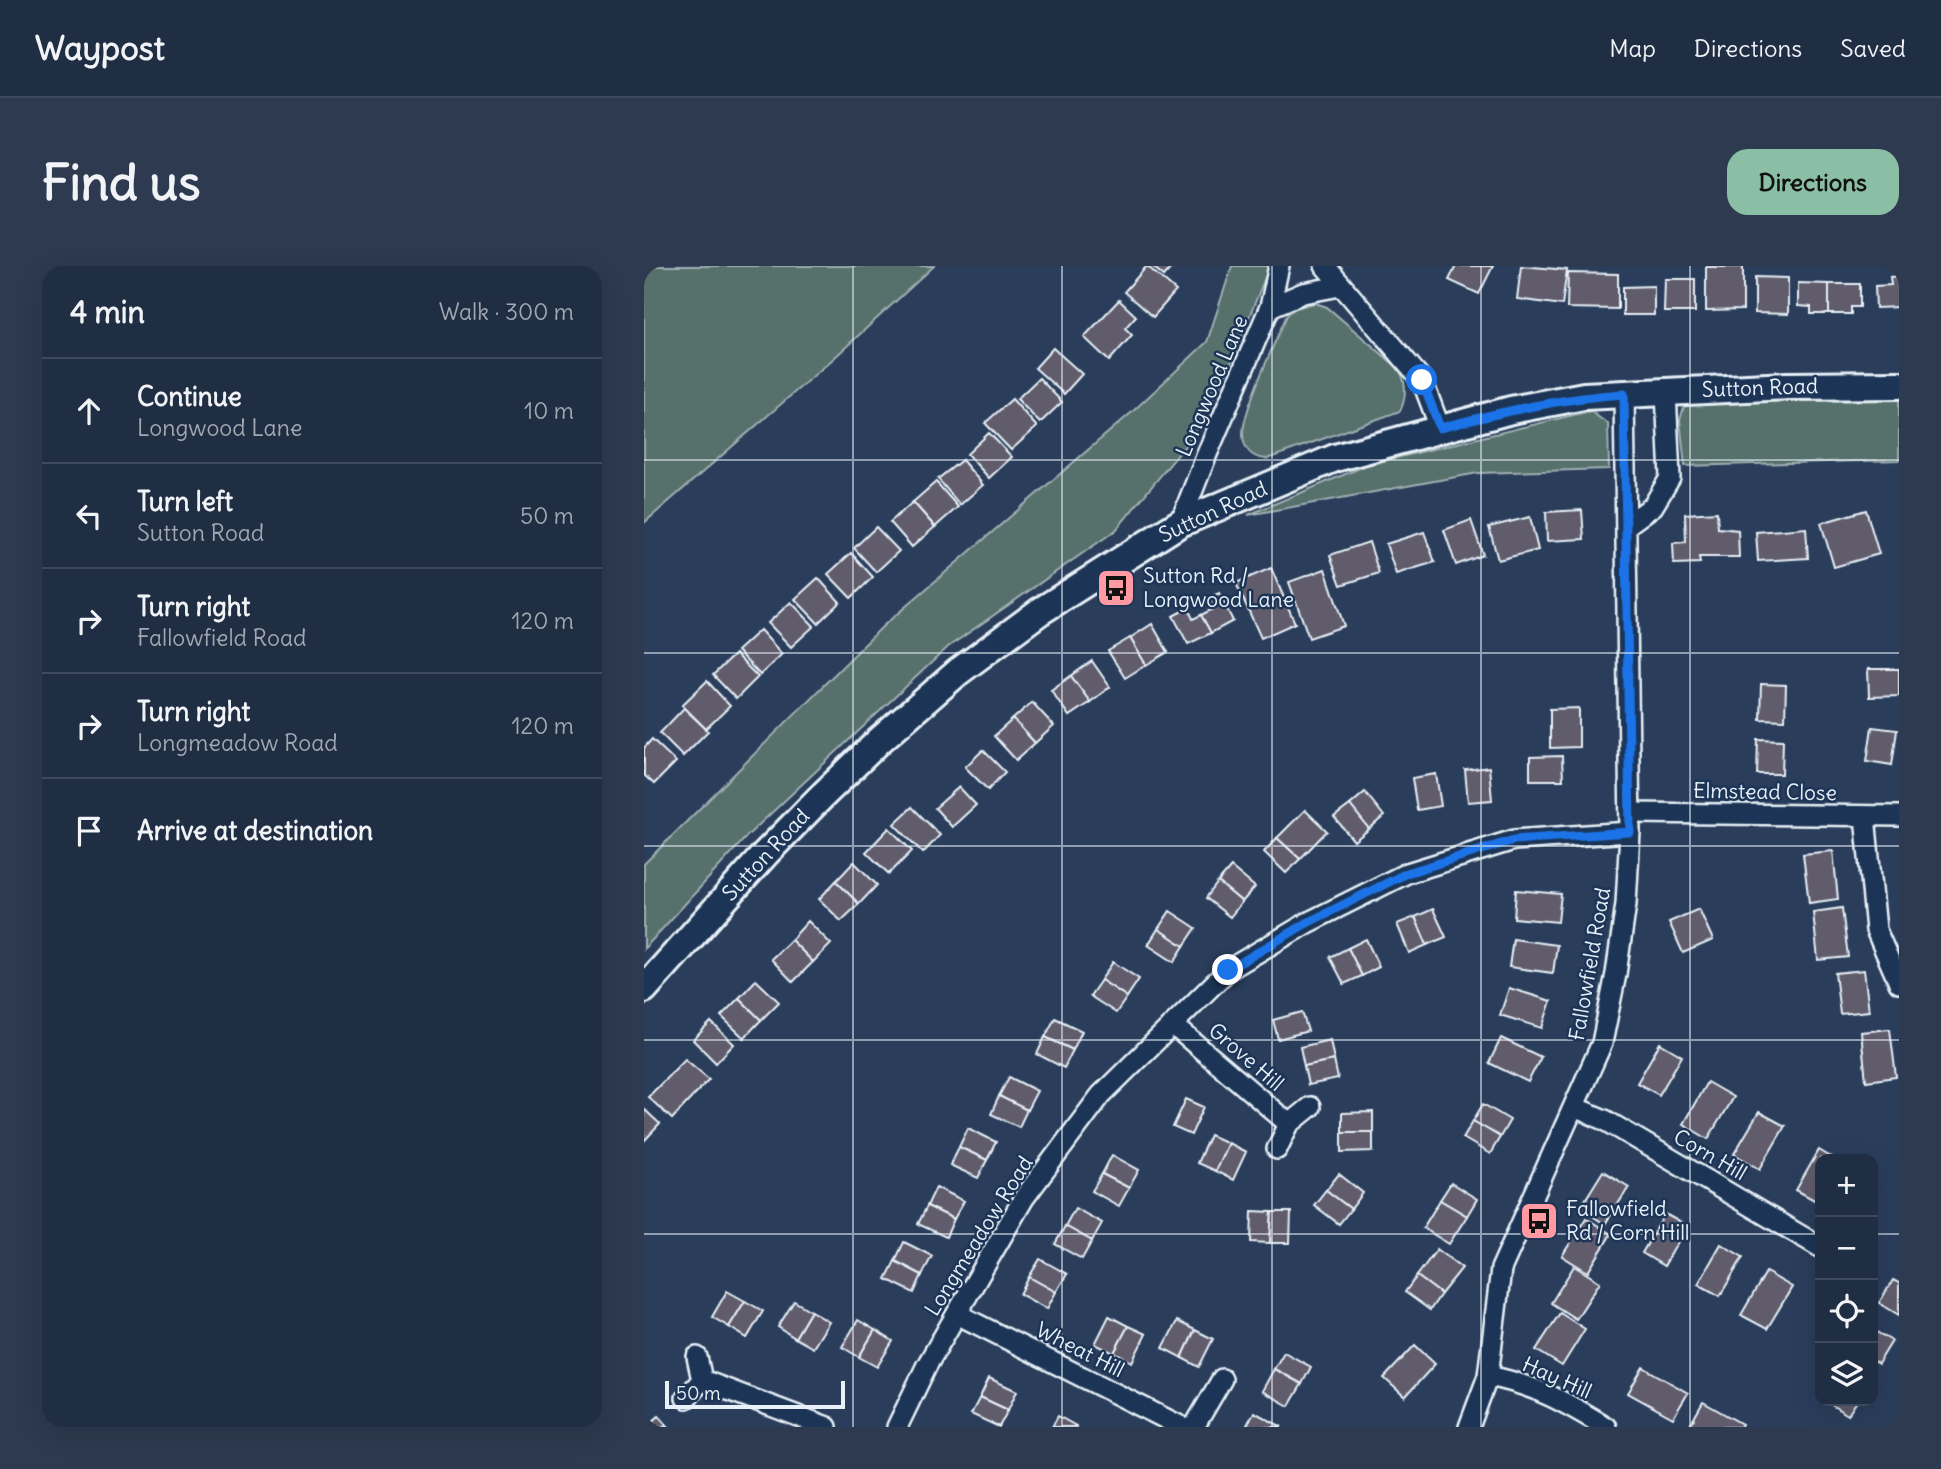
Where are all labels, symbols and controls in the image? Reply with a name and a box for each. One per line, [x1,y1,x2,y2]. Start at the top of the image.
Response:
text: Waypost [35,27,165,69]
text: Map [1609,33,1656,63]
text: Directions [1694,33,1802,63]
text: Saved [1840,33,1906,63]
button: Directions [1727,149,1899,215]
text: Find us [42,152,200,213]
text: 4 min [70,293,145,331]
text: Walk · 300 m [439,297,574,326]
street label: Longwood Lane [1170,311,1253,461]
route start [1406,364,1437,395]
street label: Sutton Road [1701,372,1819,403]
text: Continue [137,380,242,413]
icon: ahead [70,392,108,430]
text: 10 m [524,396,574,425]
text: Longwood Lane [137,413,302,442]
street label: Sutton Road [1154,475,1271,548]
text: Turn left [137,485,233,518]
icon: left [70,497,108,535]
text: 50 m [520,501,574,530]
text: Sutton Road [137,518,264,547]
place label: Sutton Rd / Longwood Lane [1143,562,1294,613]
bus stop icon: Sutton Rd / Longwood Lane [1095,567,1137,609]
text: Turn right [137,590,250,623]
icon: right [70,602,108,640]
text: 120 m [511,606,574,635]
text: Fallowfield Road [137,623,307,652]
text: Turn right [137,695,250,728]
icon: right [70,707,108,745]
text: 120 m [511,711,574,740]
text: Longmeadow Road [137,728,338,757]
street label: Elmstead Close [1693,777,1837,806]
street label: Sutton Road [716,803,815,906]
icon: arrive [70,812,108,850]
text: Arrive at destination [137,814,373,847]
street label: Fallowfield Road [1563,885,1616,1042]
route end [1212,954,1243,985]
street label: Grove Hill [1203,1017,1290,1097]
street label: Corn Hill [1669,1123,1752,1186]
street label: Longmeadow Road [919,1151,1039,1321]
map controls [1815,1154,1878,1406]
button: + [1815,1154,1878,1217]
place label: Fallowfield Rd / Corn Hill [1566,1195,1690,1246]
bus stop icon: Fallowfield Rd / Corn Hill [1518,1200,1560,1242]
button: − [1815,1217,1878,1280]
button: locate [1815,1280,1878,1343]
street label: Wheat Hill [1031,1316,1129,1383]
button: layers [1815,1343,1878,1406]
street label: Hay Hill [1518,1350,1596,1405]
scale bar [665,1378,845,1410]
text: 50 m [676,1381,721,1405]

